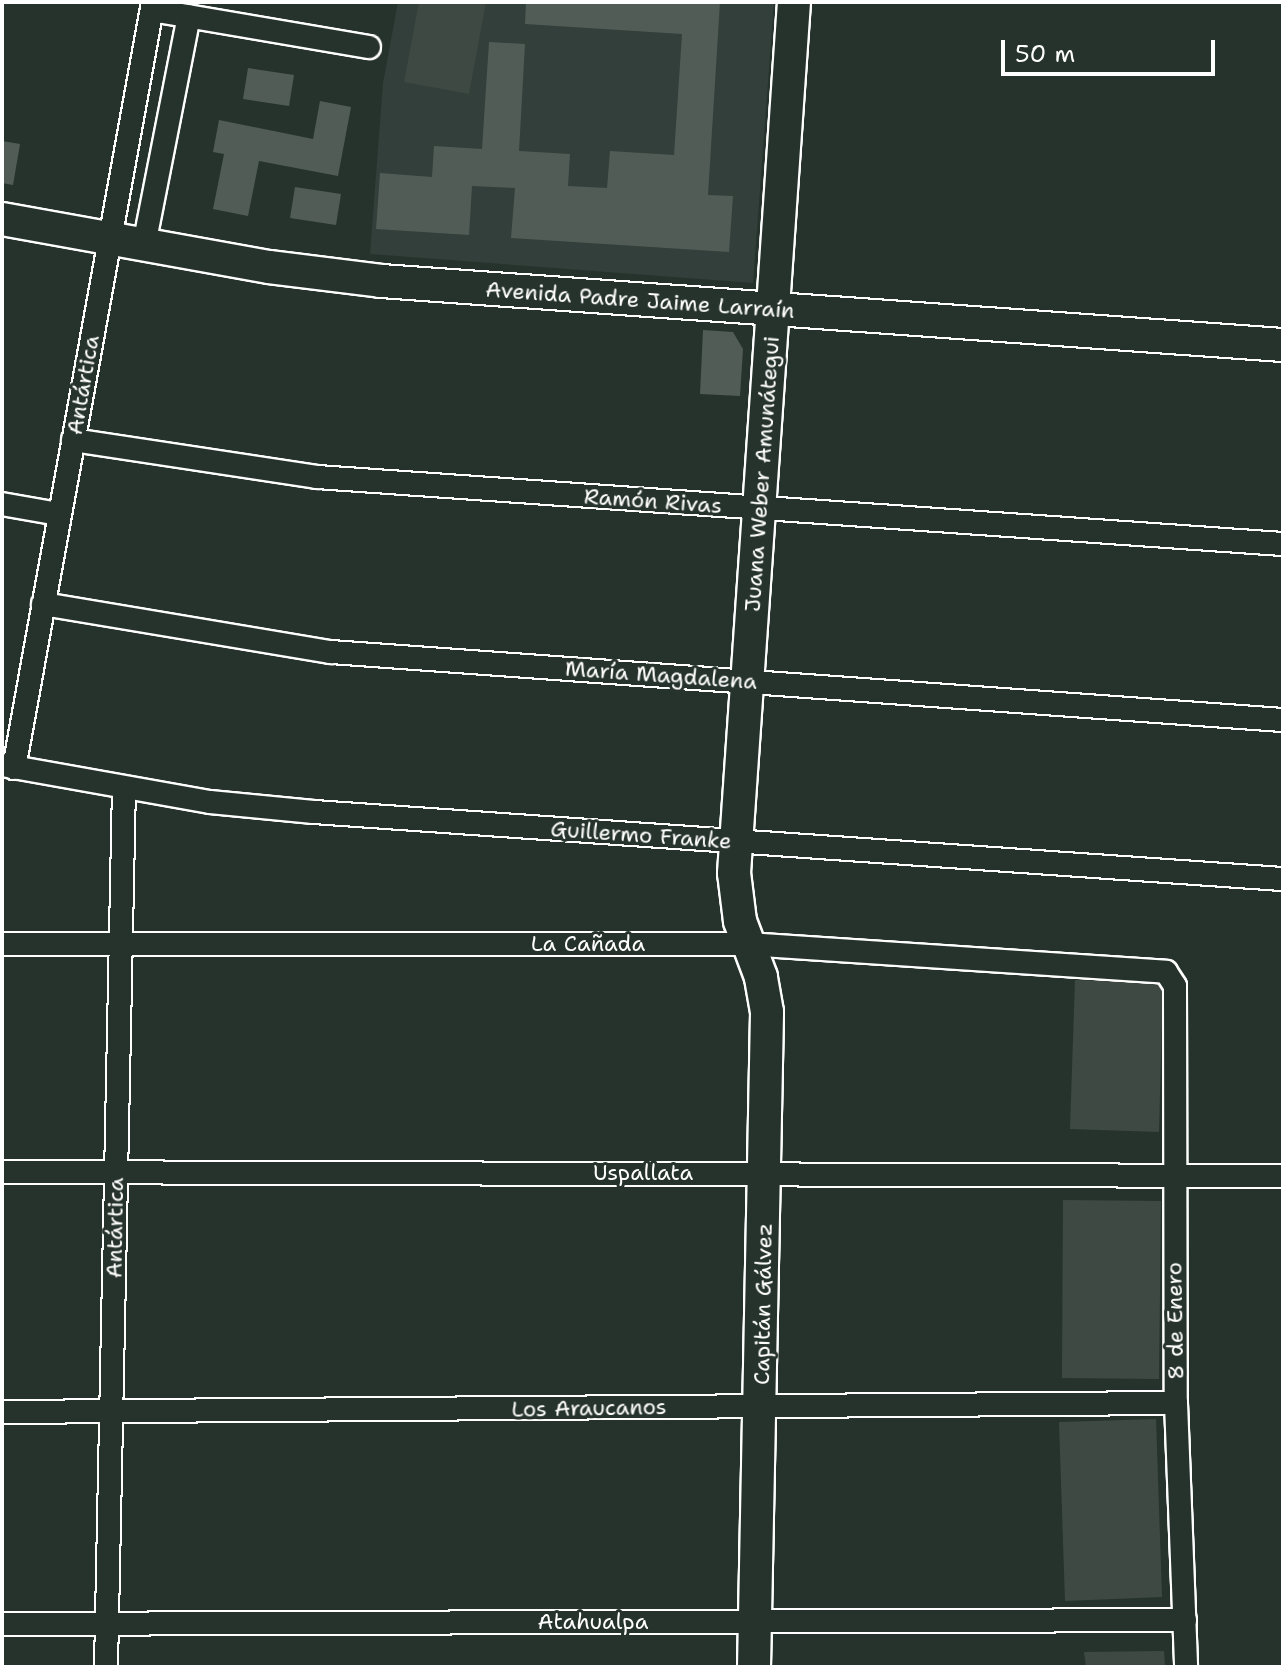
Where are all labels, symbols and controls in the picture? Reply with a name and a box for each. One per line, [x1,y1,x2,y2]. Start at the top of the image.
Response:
scale bar [1005,24,1219,74]
text: 50 m [1015,38,1075,70]
street label: Avenida Padre Jaime Larraín [485,276,795,324]
street label: Antártica [61,333,105,437]
street label: Juana Weber Amunátegui [739,335,785,613]
street label: Ramón Rivas [583,483,723,519]
street label: María Magdalena [564,655,758,695]
street label: Guillermo Franke [550,816,732,854]
street label: La Cañada [531,931,645,957]
street label: Uspallata [593,1160,693,1186]
street label: Antártica [101,1177,129,1279]
street label: Capitán Gálvez [748,1223,778,1385]
street label: 8 de Enero [1161,1262,1189,1380]
street label: Los Araucanos [511,1393,667,1423]
street label: Atahualpa [538,1609,648,1635]

